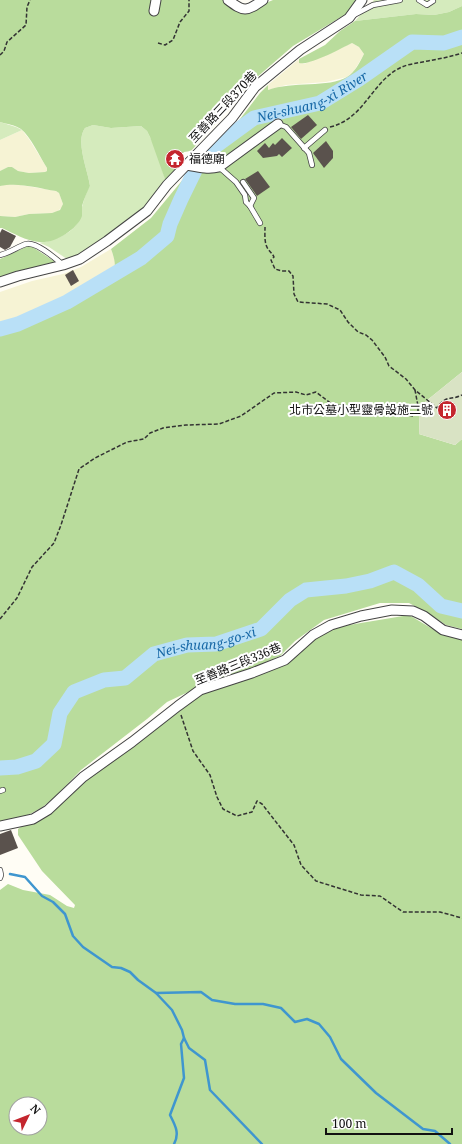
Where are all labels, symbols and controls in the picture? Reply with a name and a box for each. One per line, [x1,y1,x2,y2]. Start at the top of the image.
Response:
water label: Nei-shuang-xi River [254,66,372,126]
street label: 至善路三段370巷 [185,67,260,146]
temple icon: 福德廟 [164,148,186,170]
place label: 福德廟 [189,150,225,167]
building icon: 北市公墓小型靈骨設施二號 [436,399,458,421]
place label: 北市公墓小型靈骨設施二號 [289,401,433,418]
water label: Nei-shuang-go-xi [153,622,258,662]
street label: 至善路三段336巷 [192,638,284,689]
north arrow [8,1096,48,1136]
text: N [27,1101,44,1117]
scale bar [326,1110,452,1136]
text: 100 m [332,1115,367,1132]

